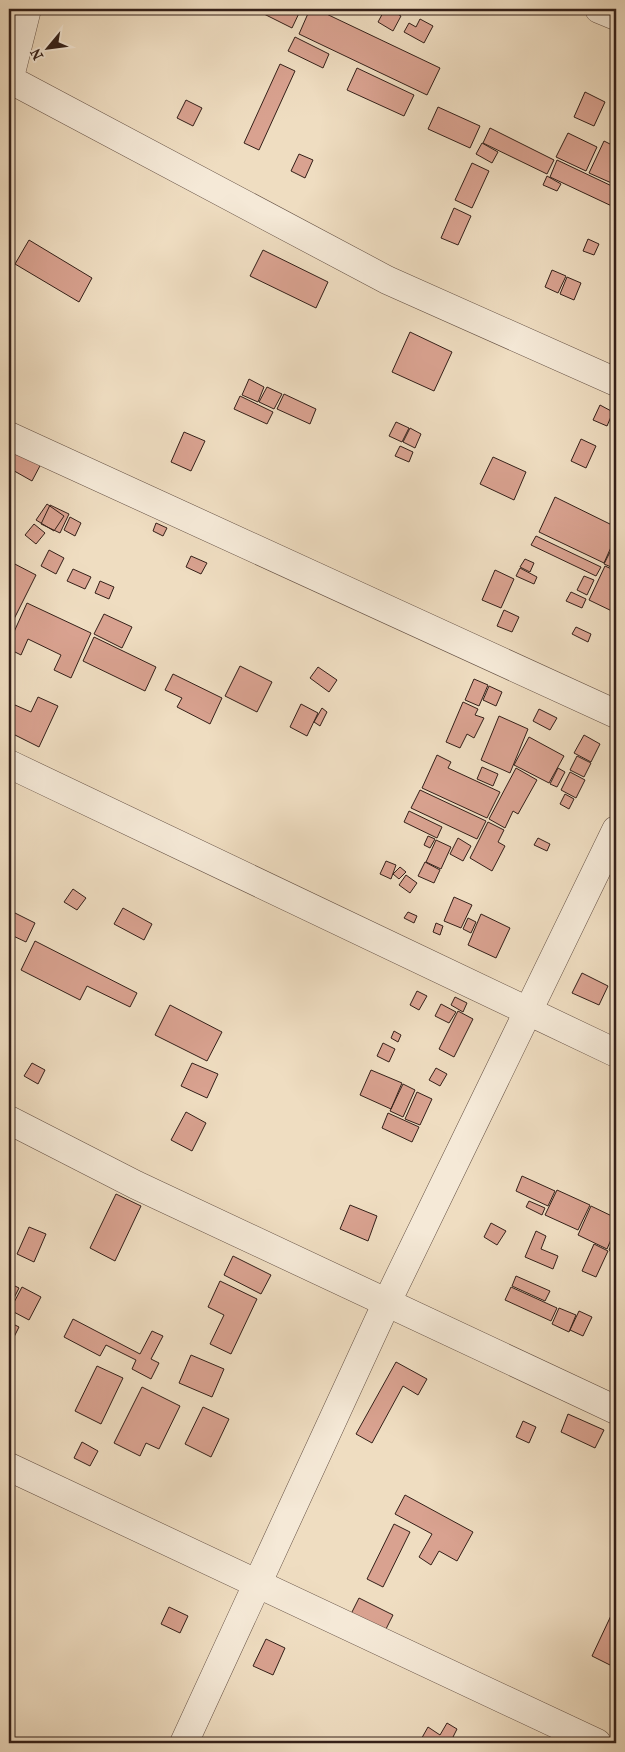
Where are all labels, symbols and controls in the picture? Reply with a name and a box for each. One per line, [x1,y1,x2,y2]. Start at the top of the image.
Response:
north arrow [22,22,72,72]
text: N [27,45,47,63]

